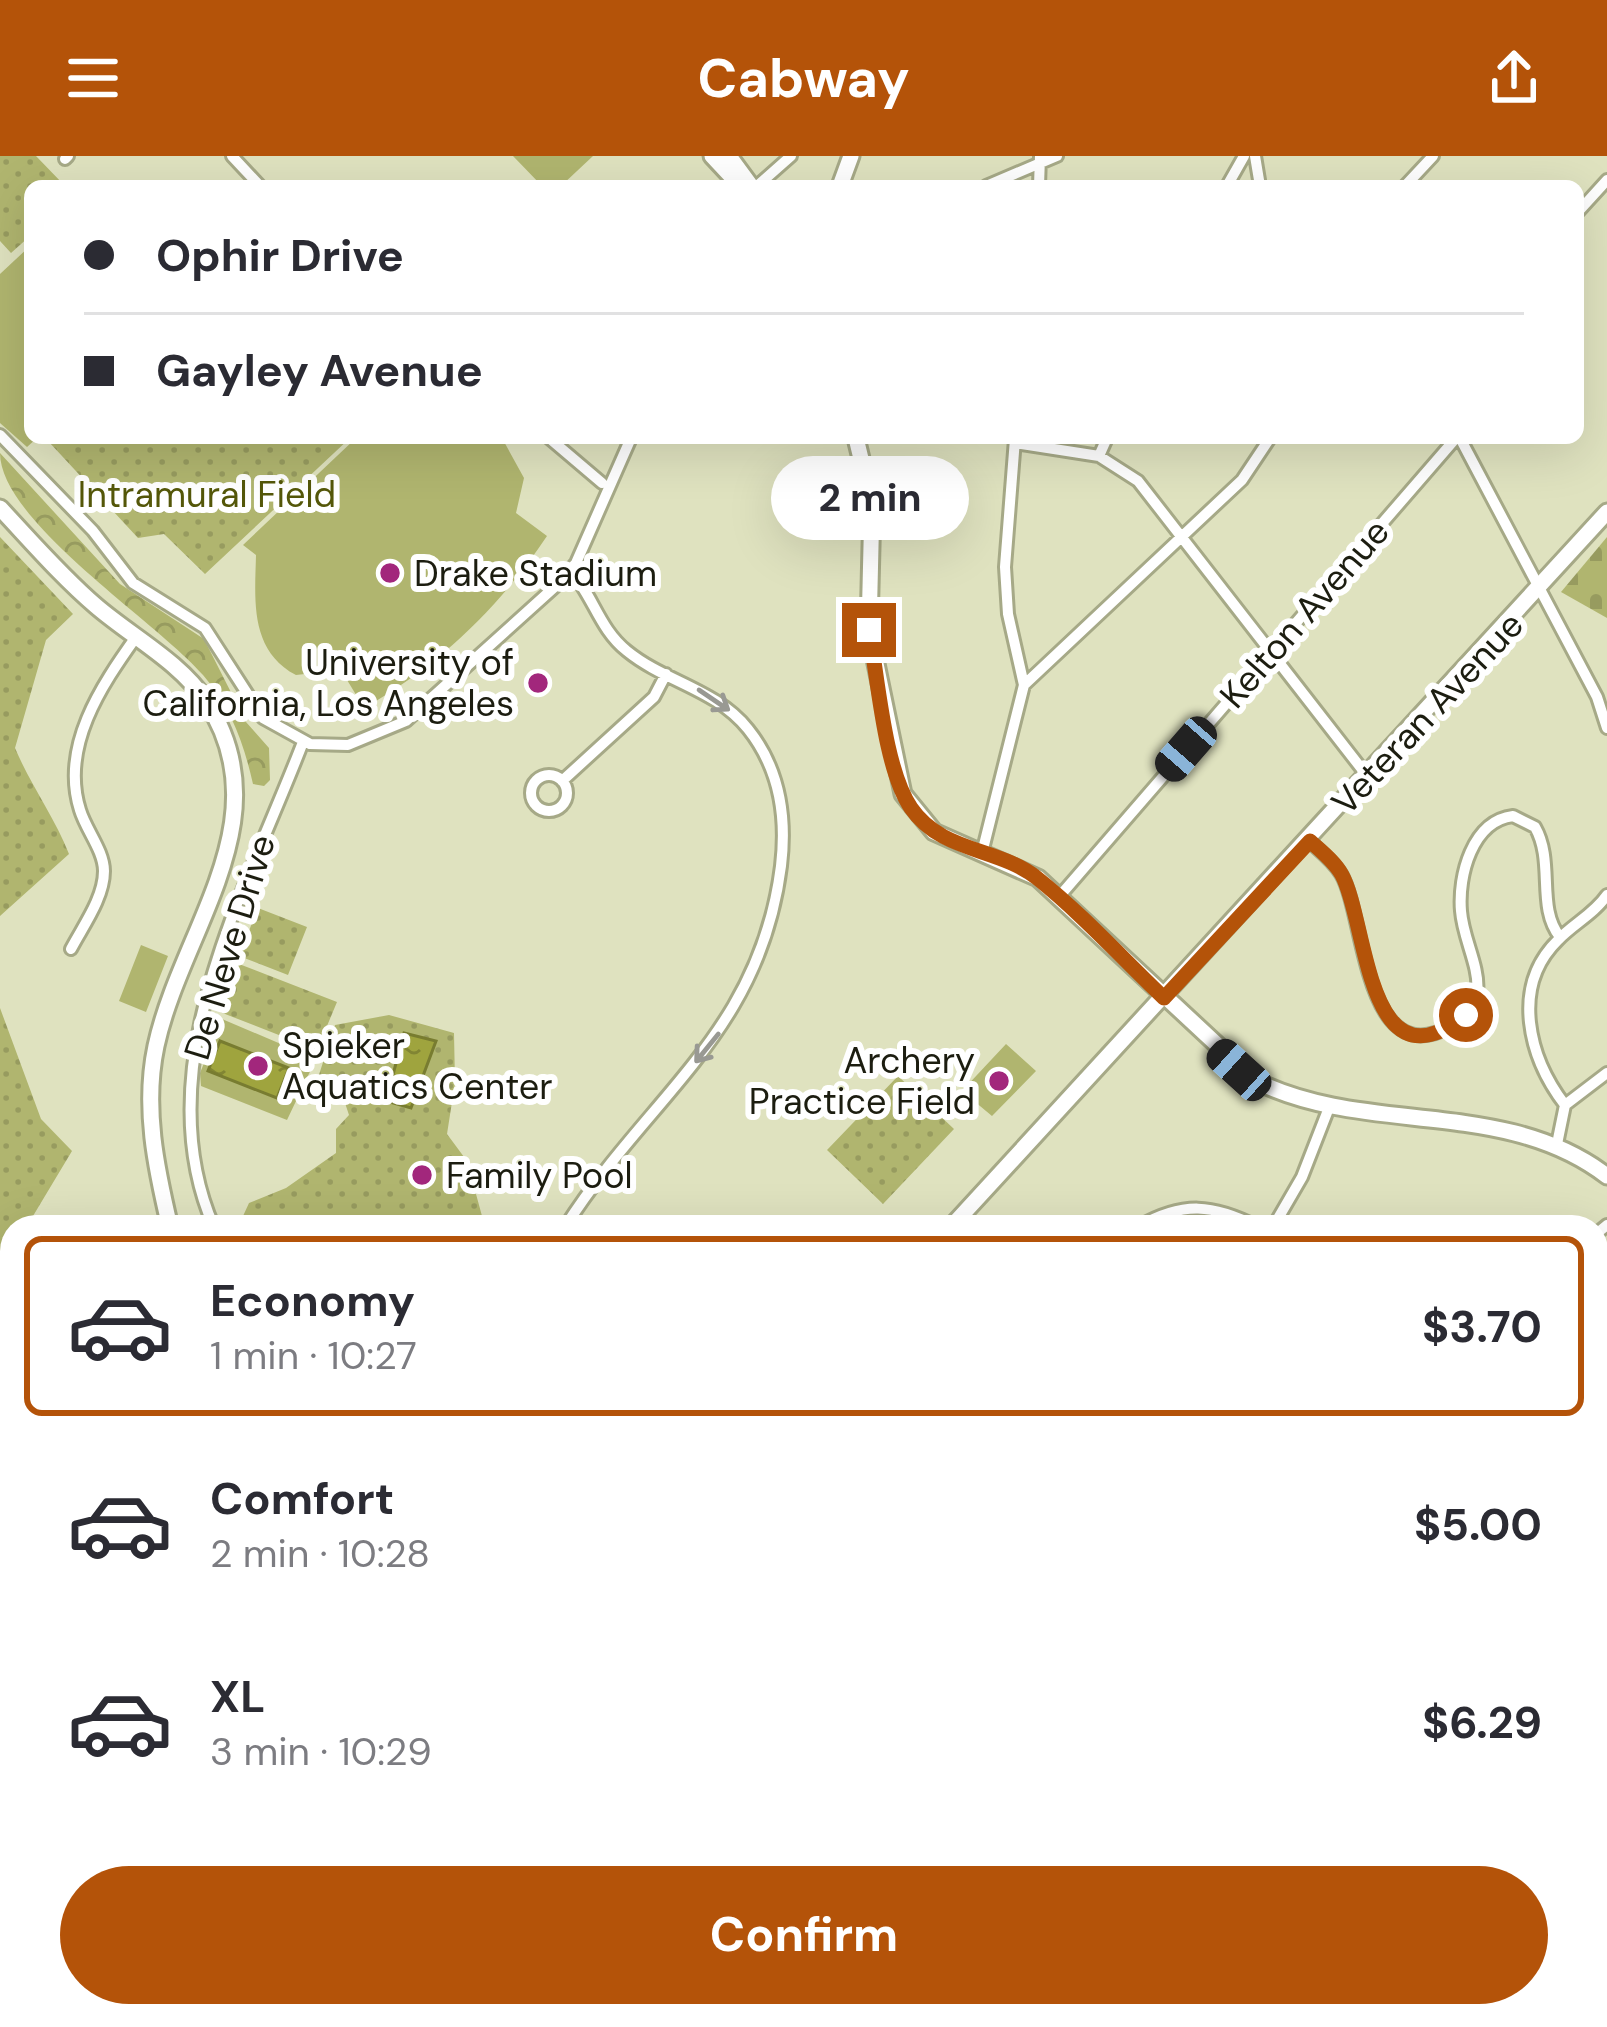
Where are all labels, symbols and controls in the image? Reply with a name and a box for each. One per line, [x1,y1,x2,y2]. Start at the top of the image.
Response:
text: Cabway [697,43,910,114]
icon: menu [60,45,126,111]
icon: share [1481,45,1547,111]
text: Ophir Drive [156,226,404,285]
text: Gayley Avenue [156,341,483,400]
callout: 2 min [770,456,968,540]
park label: Intramural Field [78,471,336,518]
text: 2 min [818,472,922,523]
street label: Kelton Avenue [1209,509,1399,718]
place label: Drake Stadium [414,550,657,597]
marker: Drake Stadium [377,560,403,586]
street label: Veteran Avenue [1321,602,1534,825]
route end [842,603,896,657]
place label: University of California, Los Angeles [143,639,514,727]
marker: University of California, Los Angeles [525,670,551,696]
one-way arrow [697,688,731,713]
car [1149,710,1223,788]
street label: De Neve Drive [173,829,286,1065]
route start [1439,988,1493,1042]
place label: Spieker Aquatics Center [282,1022,553,1110]
one-way arrow [695,1032,721,1064]
car [1200,1033,1278,1107]
place label: Archery Practice Field [749,1037,975,1125]
marker: Spieker Aquatics Center [245,1053,271,1079]
marker: Archery Practice Field [986,1068,1012,1094]
place label: Family Pool [446,1152,633,1199]
marker: Family Pool [409,1162,435,1188]
text: Economy [210,1271,415,1330]
icon: car [66,1272,174,1380]
text: $3.70 [1422,1297,1542,1356]
text: 1 min · 10:27 [210,1330,417,1381]
text: Comfort [210,1469,394,1528]
icon: car [66,1470,174,1578]
text: $5.00 [1414,1495,1542,1554]
text: 2 min · 10:28 [210,1528,430,1579]
text: XL [210,1667,265,1726]
icon: car [66,1668,174,1776]
text: $6.29 [1422,1693,1542,1752]
text: 3 min · 10:29 [210,1726,432,1777]
button: Confirm [60,1866,1548,2004]

